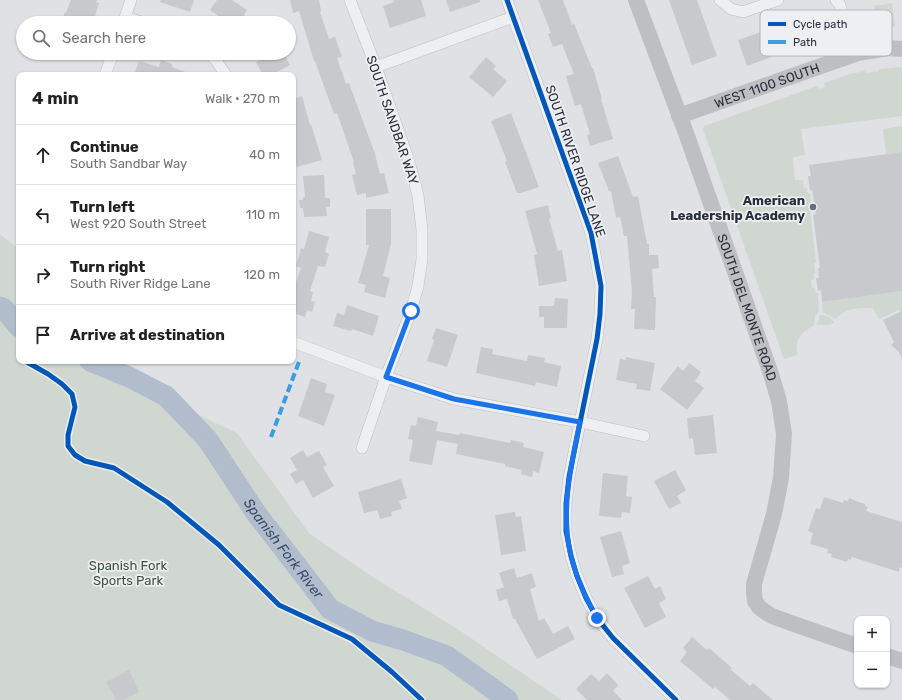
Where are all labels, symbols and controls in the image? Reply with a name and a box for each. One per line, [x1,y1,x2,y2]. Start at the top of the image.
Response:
legend [760,10,892,56]
search box [16,16,296,60]
text: Cycle path [793,18,847,31]
icon: search [30,27,52,49]
text: Search here [62,29,146,47]
text: Path [793,36,817,49]
street label: SOUTH SANDBAR WAY [363,54,422,187]
street label: WEST 1100 SOUTH [712,60,821,111]
street label: SOUTH RIVER RIDGE LANE [542,83,609,239]
text: 4 min [32,88,79,108]
text: Walk · 270 m [205,91,280,106]
text: Continue [70,138,139,156]
icon: ahead [32,144,54,166]
text: 40 m [249,147,280,162]
text: South Sandbar Way [70,156,187,171]
place label: American Leadership Academy [670,193,805,223]
text: Turn left [70,198,135,216]
marker: American Leadership Academy [808,202,818,212]
icon: left [32,204,54,226]
text: 110 m [246,207,280,222]
text: West 920 South Street [70,216,206,231]
street label: SOUTH DEL MONTE ROAD [714,232,780,383]
text: Turn right [70,258,145,276]
icon: right [32,264,54,286]
text: 120 m [244,267,280,282]
text: South River Ridge Lane [70,276,211,291]
route start [402,302,420,320]
icon: arrive [32,324,54,346]
text: Arrive at destination [70,326,225,344]
water label: Spanish Fork River [240,495,327,603]
park label: Spanish Fork Sports Park [89,558,167,588]
route end [588,609,606,627]
map controls [854,616,890,688]
button: + [854,616,890,652]
button: − [854,652,890,688]

